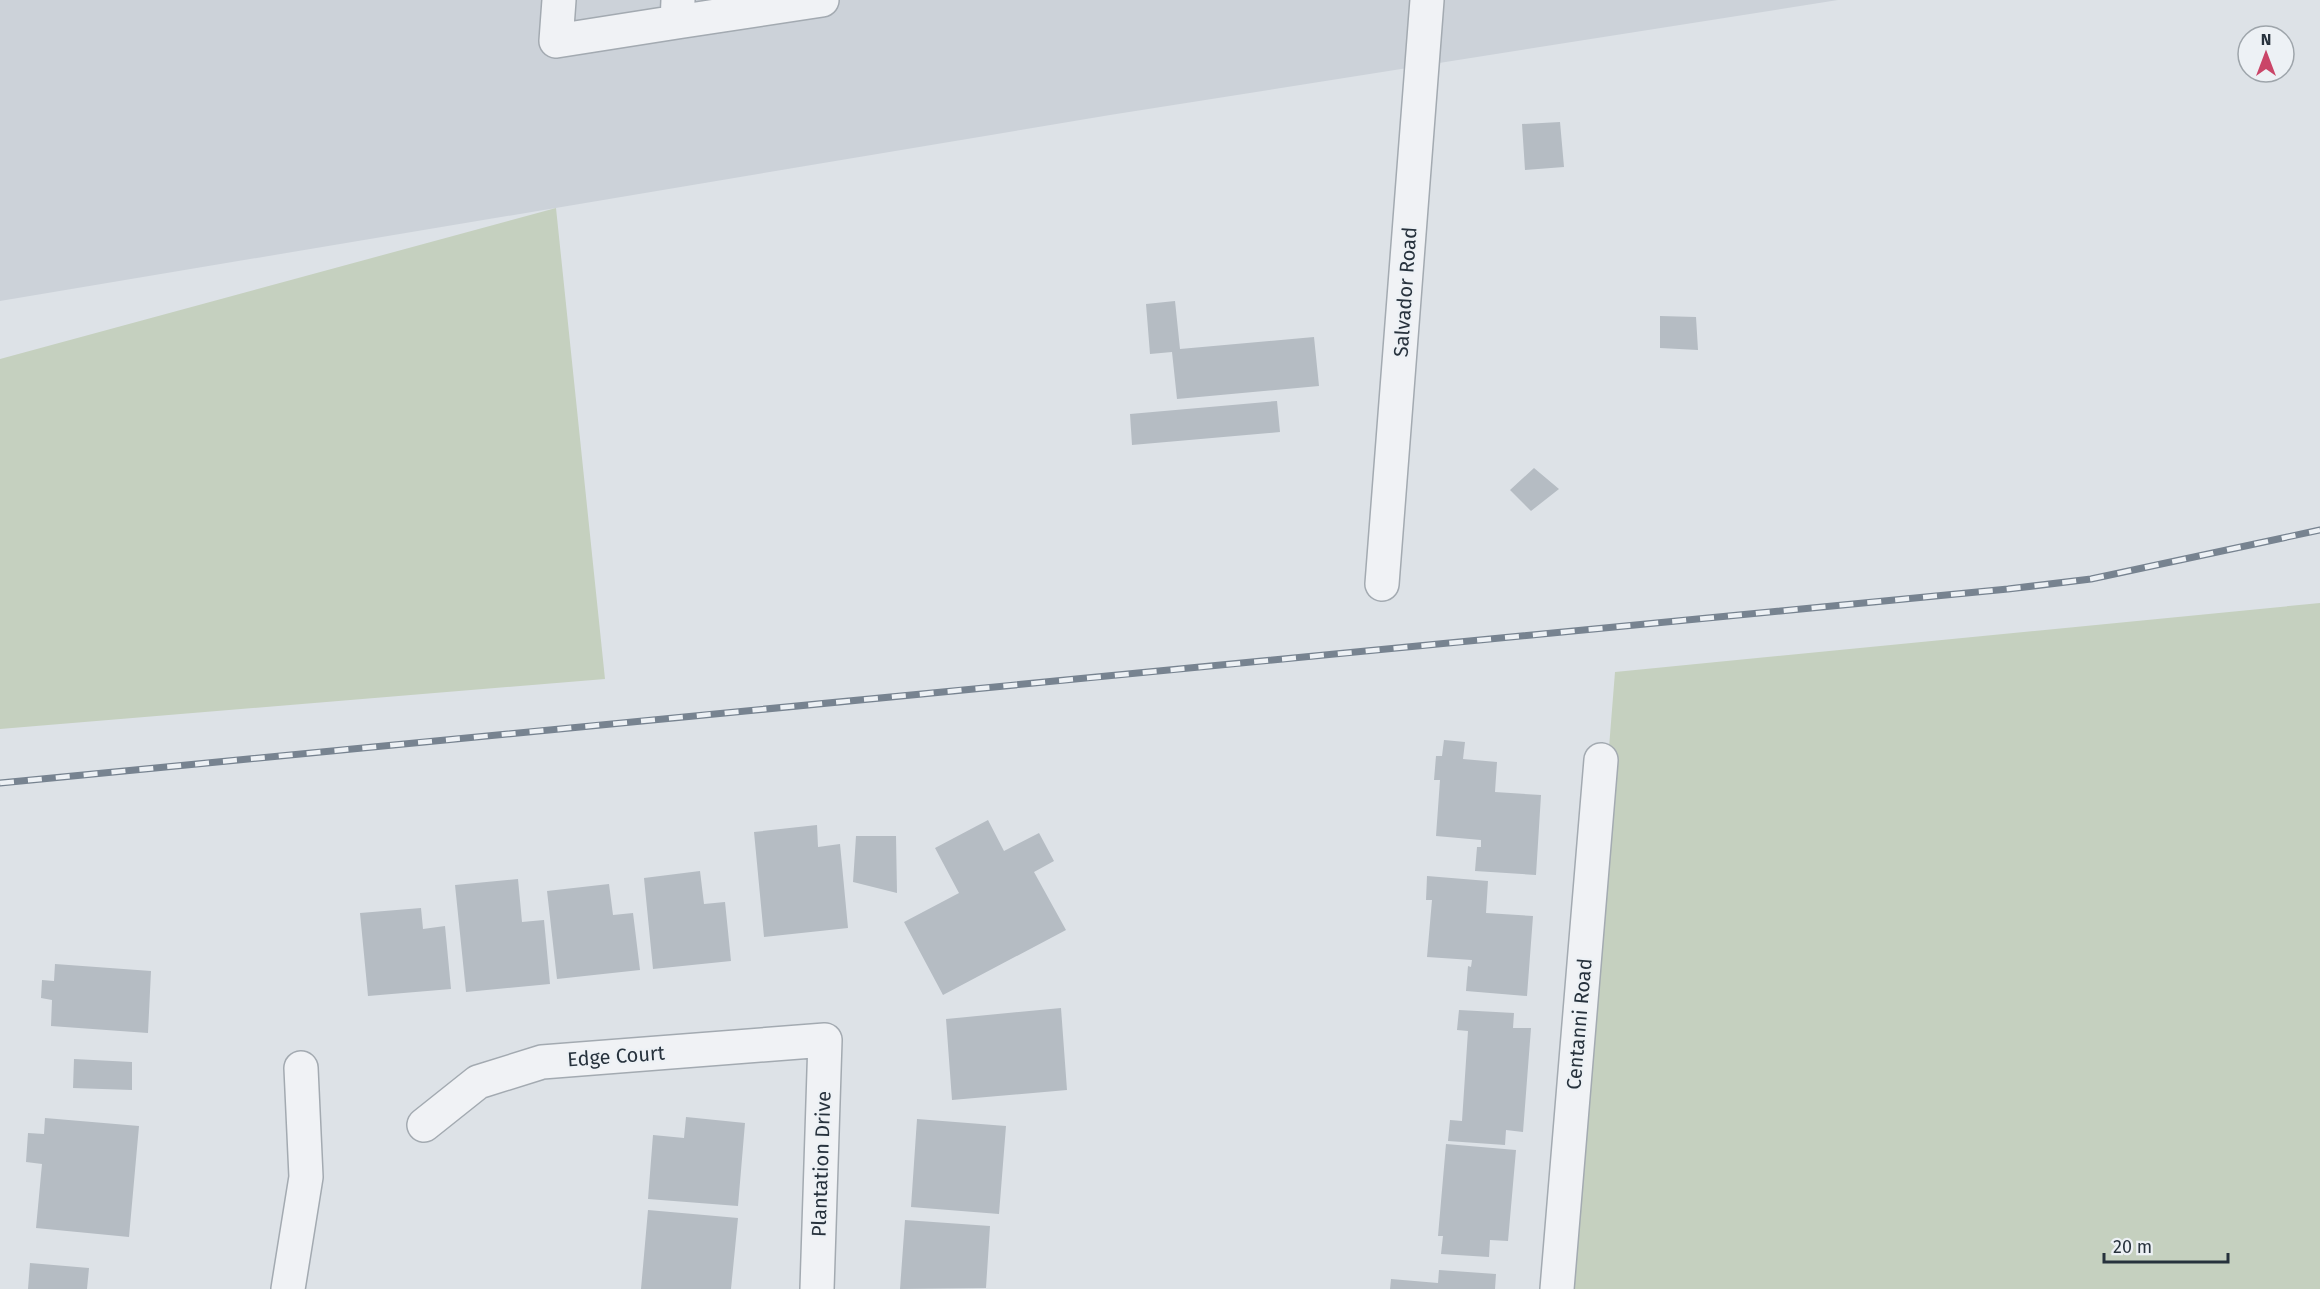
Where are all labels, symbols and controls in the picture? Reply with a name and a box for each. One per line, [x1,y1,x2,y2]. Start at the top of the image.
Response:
north arrow [2236,24,2296,84]
text: N [2261,30,2271,49]
street label: Salvador Road [1388,226,1422,358]
street label: Centanni Road [1561,957,1597,1091]
street label: Edge Court [566,1041,666,1071]
street label: Plantation Drive [806,1091,836,1237]
scale bar [2104,1226,2228,1264]
text: 20 m [2113,1236,2152,1258]

